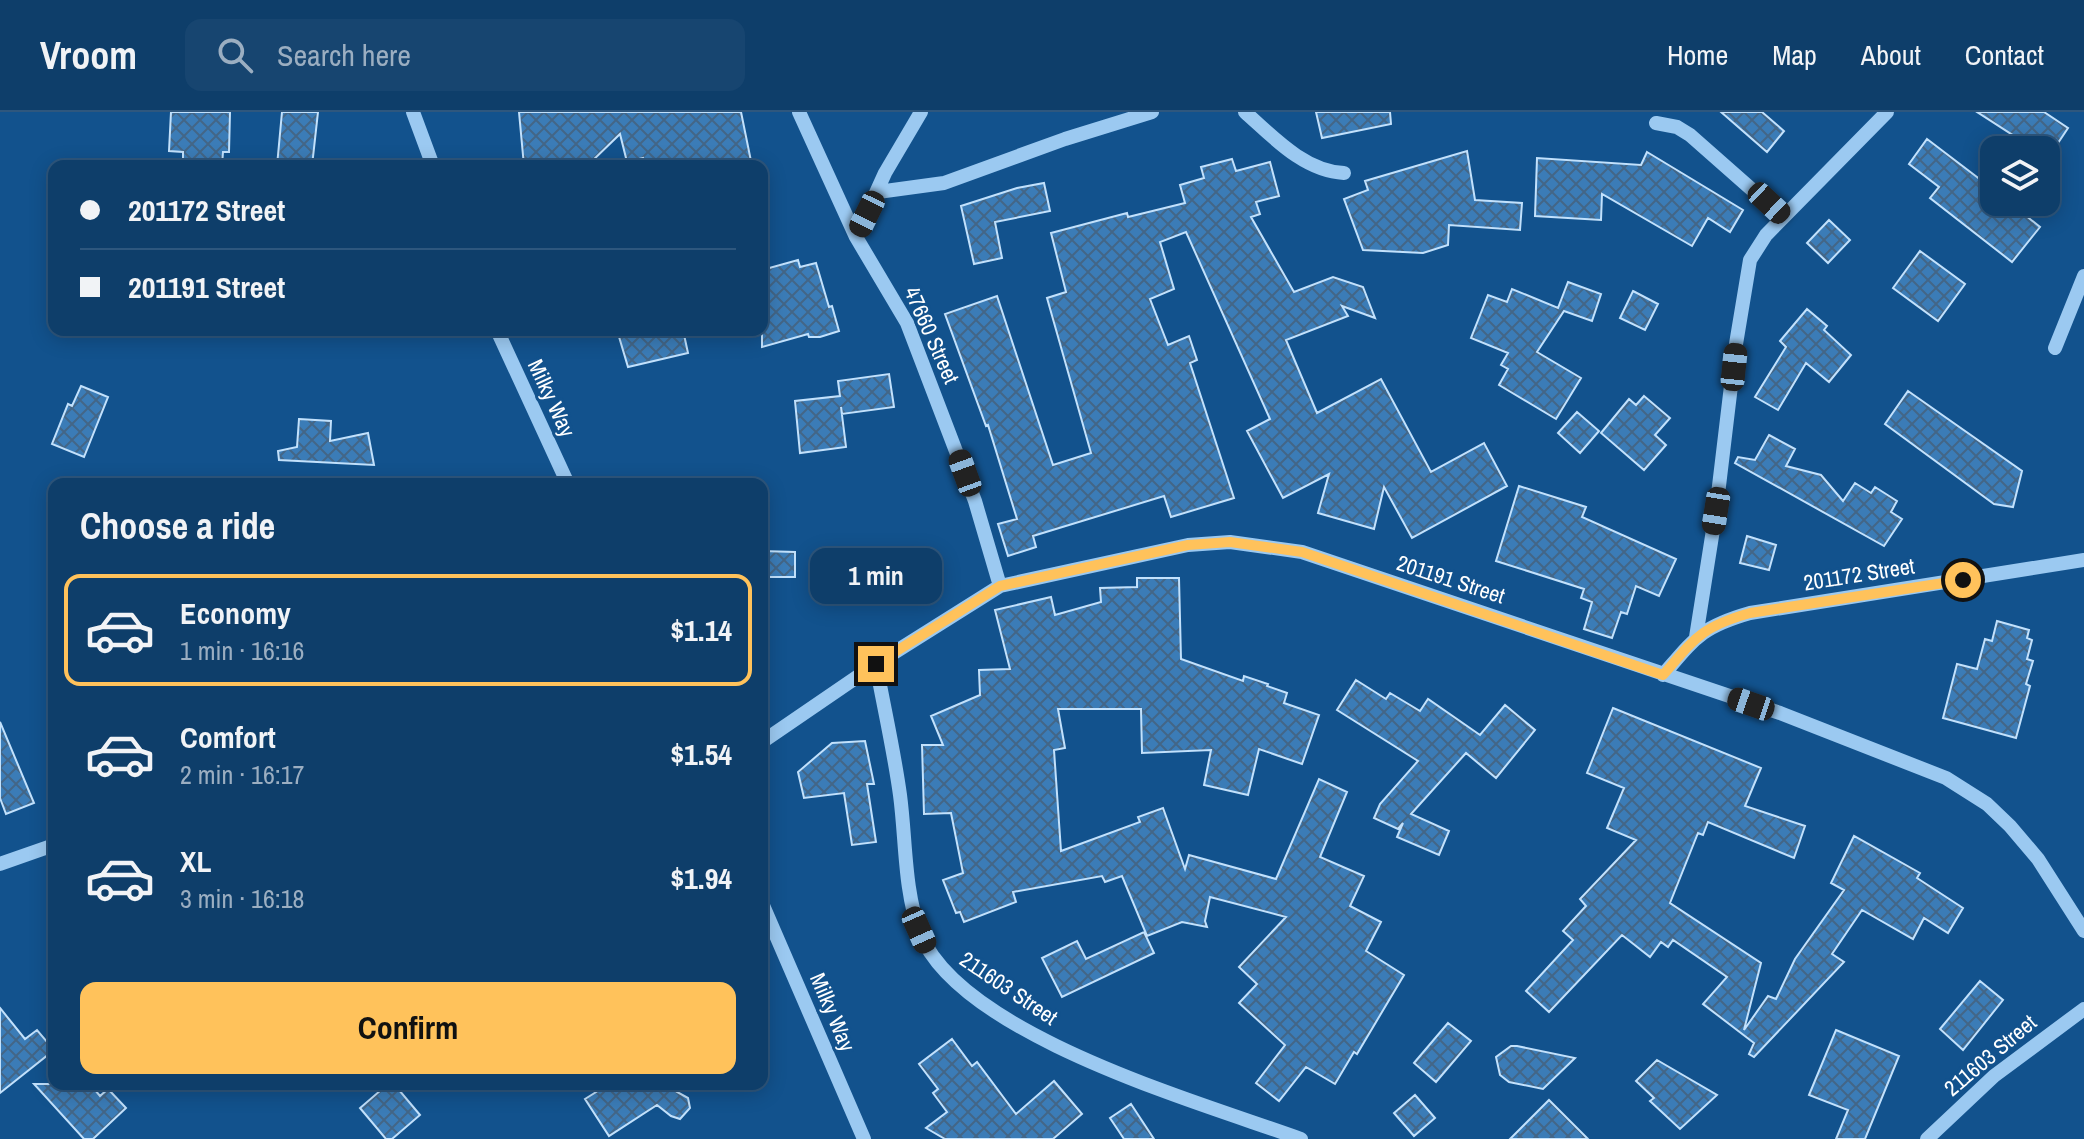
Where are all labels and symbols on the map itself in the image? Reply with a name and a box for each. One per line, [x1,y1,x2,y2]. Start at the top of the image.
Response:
car [1743,178,1795,228]
car [846,187,888,241]
street label: 47660 Street [897,282,967,388]
car [1720,342,1748,392]
street label: Milky Way [521,354,583,442]
car [946,446,984,500]
car [1700,485,1732,537]
street label: 201191 Street [1393,547,1509,611]
callout: 1 min [810,548,942,604]
street label: 201172 Street [1801,550,1917,598]
route start [1945,562,1981,598]
route end [858,646,894,682]
car [1724,685,1778,723]
car [898,903,940,957]
street label: 211603 Street [954,944,1064,1032]
street label: Milky Way [803,968,863,1056]
street label: 211603 Street [1937,1008,2043,1102]

